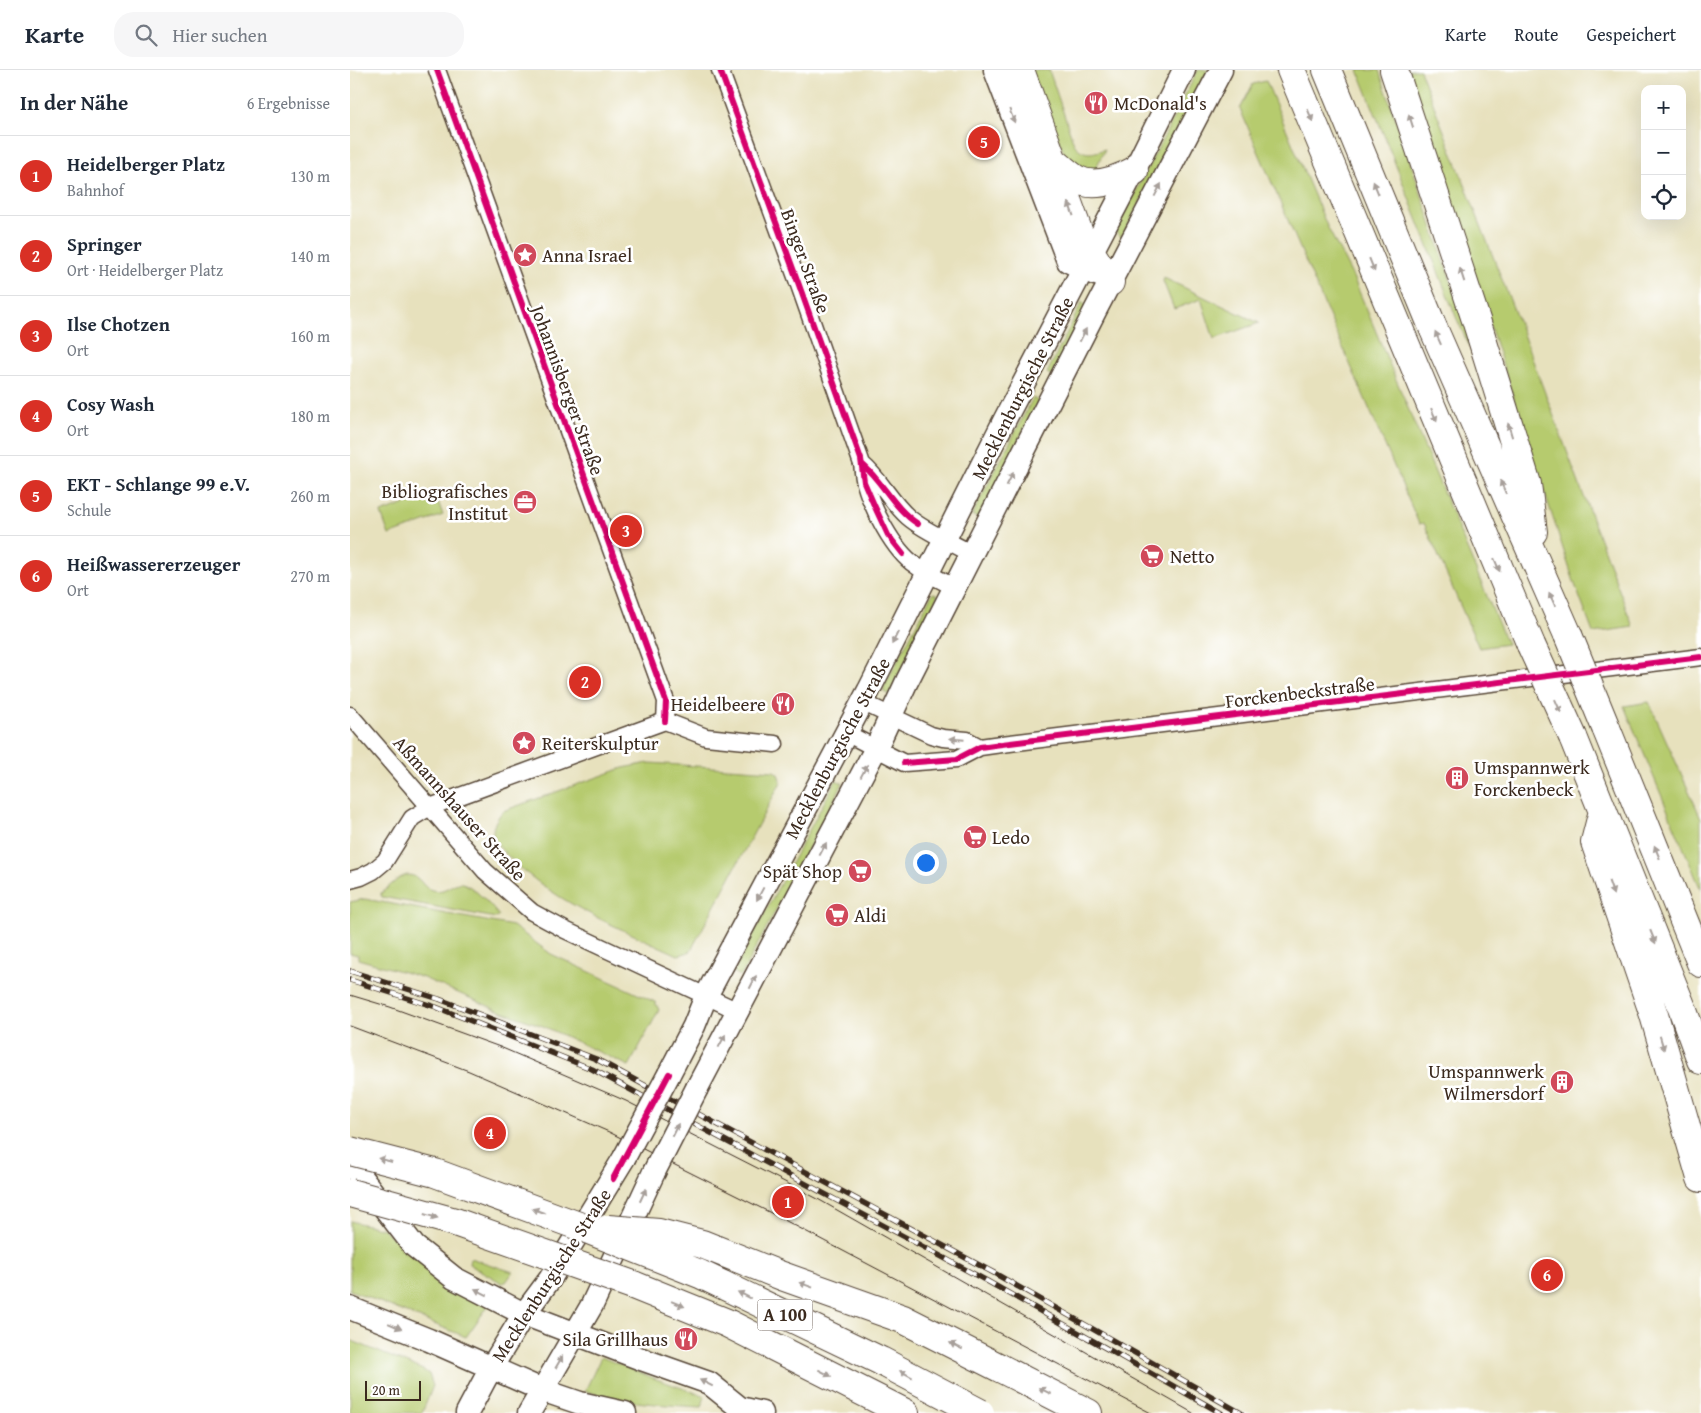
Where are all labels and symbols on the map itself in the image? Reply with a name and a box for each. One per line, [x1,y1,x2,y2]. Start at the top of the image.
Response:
place label: McDonald's [1114,89,1207,117]
restaurant icon: McDonald's [1083,90,1109,116]
one-way arrow [1306,108,1314,122]
one-way arrow [1008,109,1016,124]
one-way arrow [1407,113,1415,128]
pin: 5 [968,123,1000,161]
one-way arrow [1371,181,1379,195]
one-way arrow [1154,183,1162,197]
one-way arrow [1067,201,1074,216]
street label: Binger Straße [774,205,838,317]
place label: Anna Israel [542,241,632,269]
place icon: Anna Israel [512,242,538,268]
one-way arrow [1368,258,1376,272]
one-way arrow [1457,268,1465,283]
street label: Mecklenburgische Straße [964,292,1080,484]
street label: Johannisberger Straße [524,299,612,479]
one-way arrow [1079,327,1087,342]
one-way arrow [1433,331,1441,345]
one-way arrow [1431,408,1439,422]
one-way arrow [1506,423,1514,438]
one-way arrow [1006,472,1014,487]
place label: Bibliografisches Institut [381,477,508,527]
one-way arrow [1499,480,1507,494]
office icon: Bibliografisches Institut [512,489,538,515]
pin: 3 [610,512,642,550]
place label: Netto [1170,542,1214,570]
supermarket icon: Netto [1139,543,1165,569]
one-way arrow [1494,558,1502,572]
one-way arrow [1548,592,1556,606]
one-way arrow [891,631,899,645]
street label: Mecklenburgische Straße [777,652,897,844]
pin: 2 [569,663,601,701]
street label: Forckenbeckstraße [1224,669,1376,715]
place label: Heidelbeere [671,690,766,718]
restaurant icon: Heidelbeere [770,691,796,717]
one-way arrow [1555,699,1563,713]
street label: Aßmannshauser Straße [387,729,533,887]
place label: Reiterskulptur [542,729,659,757]
place icon: Reiterskulptur [511,730,537,756]
one-way arrow [948,735,964,743]
place label: Umspannwerk Forckenbeck [1474,753,1590,803]
one-way arrow [860,764,868,778]
building icon: Umspannwerk Forckenbeck [1444,765,1470,791]
place label: Ledo [992,823,1030,851]
supermarket icon: Ledo [962,824,988,850]
one-way arrow [819,842,827,856]
one-way arrow [1652,845,1660,860]
your location [913,850,939,876]
place label: Spät Shop [763,857,842,885]
supermarket icon: Spät Shop [847,858,873,884]
one-way arrow [1608,881,1615,896]
one-way arrow [756,887,764,901]
place label: Aldi [854,901,886,929]
supermarket icon: Aldi [824,902,850,928]
one-way arrow [1649,930,1657,945]
one-way arrow [749,975,757,989]
one-way arrow [718,1034,726,1049]
one-way arrow [1658,1035,1666,1050]
place label: Umspannwerk Wilmersdorf [1428,1057,1546,1107]
building icon: Umspannwerk Wilmersdorf [1549,1069,1575,1095]
pin: 4 [474,1114,506,1152]
one-way arrow [671,1123,679,1137]
one-way arrow [377,1155,392,1163]
street label: Mecklenburgische Straße [484,1183,618,1367]
pin: 1 [772,1183,804,1221]
one-way arrow [639,1188,647,1202]
one-way arrow [531,1207,546,1215]
one-way arrow [423,1212,438,1220]
pin: 6 [1531,1256,1563,1294]
one-way arrow [798,1281,813,1288]
one-way arrow [473,1288,488,1296]
one-way arrow [737,1291,752,1300]
one-way arrow [671,1300,685,1308]
road number: A 100 [758,1300,812,1330]
one-way arrow [388,1322,403,1330]
place label: Sila Grillhaus [562,1325,668,1353]
restaurant icon: Sila Grillhaus [673,1326,699,1352]
one-way arrow [949,1342,963,1350]
one-way arrow [554,1355,563,1368]
one-way arrow [818,1369,832,1377]
one-way arrow [899,1370,913,1378]
scale bar [365,1378,421,1401]
one-way arrow [699,1379,713,1387]
one-way arrow [1037,1387,1052,1395]

